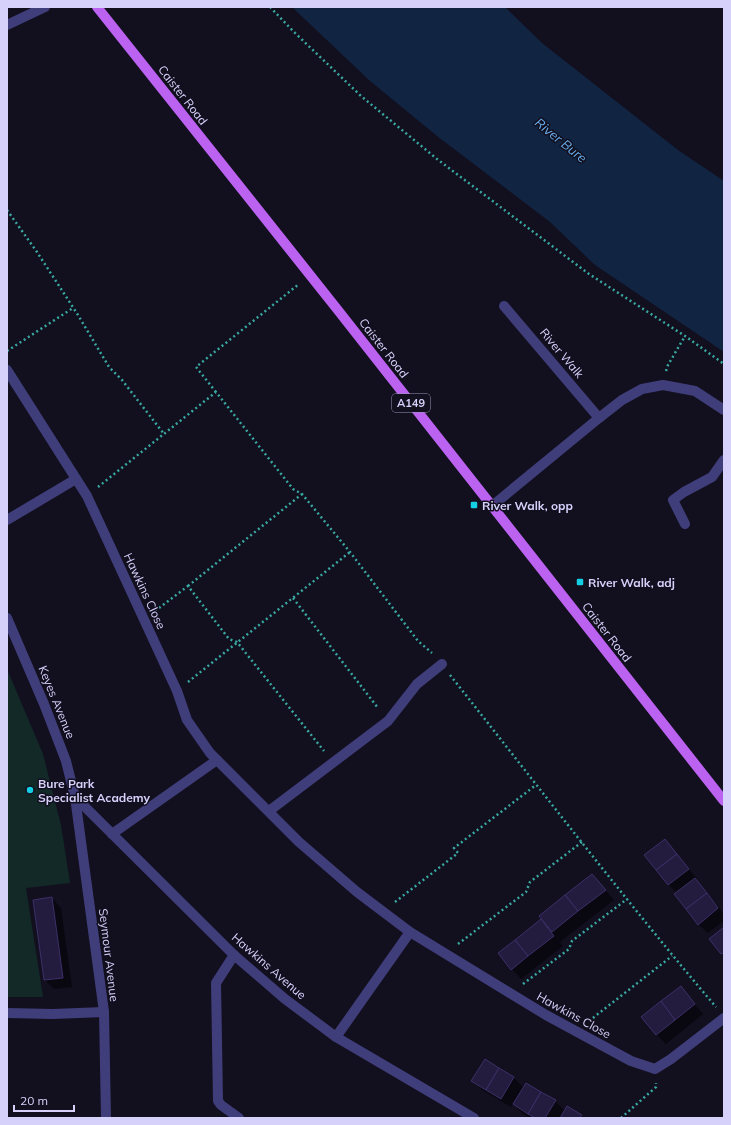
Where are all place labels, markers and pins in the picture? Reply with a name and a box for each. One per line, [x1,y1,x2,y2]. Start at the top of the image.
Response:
place label: River Walk, opp [482,498,573,513]
marker: River Walk, opp [469,500,479,510]
place label: River Walk, adj [588,575,675,590]
marker: River Walk, adj [575,577,585,587]
place label: Bure Park Specialist Academy [38,776,151,805]
marker: Bure Park Specialist Academy [25,785,35,795]

